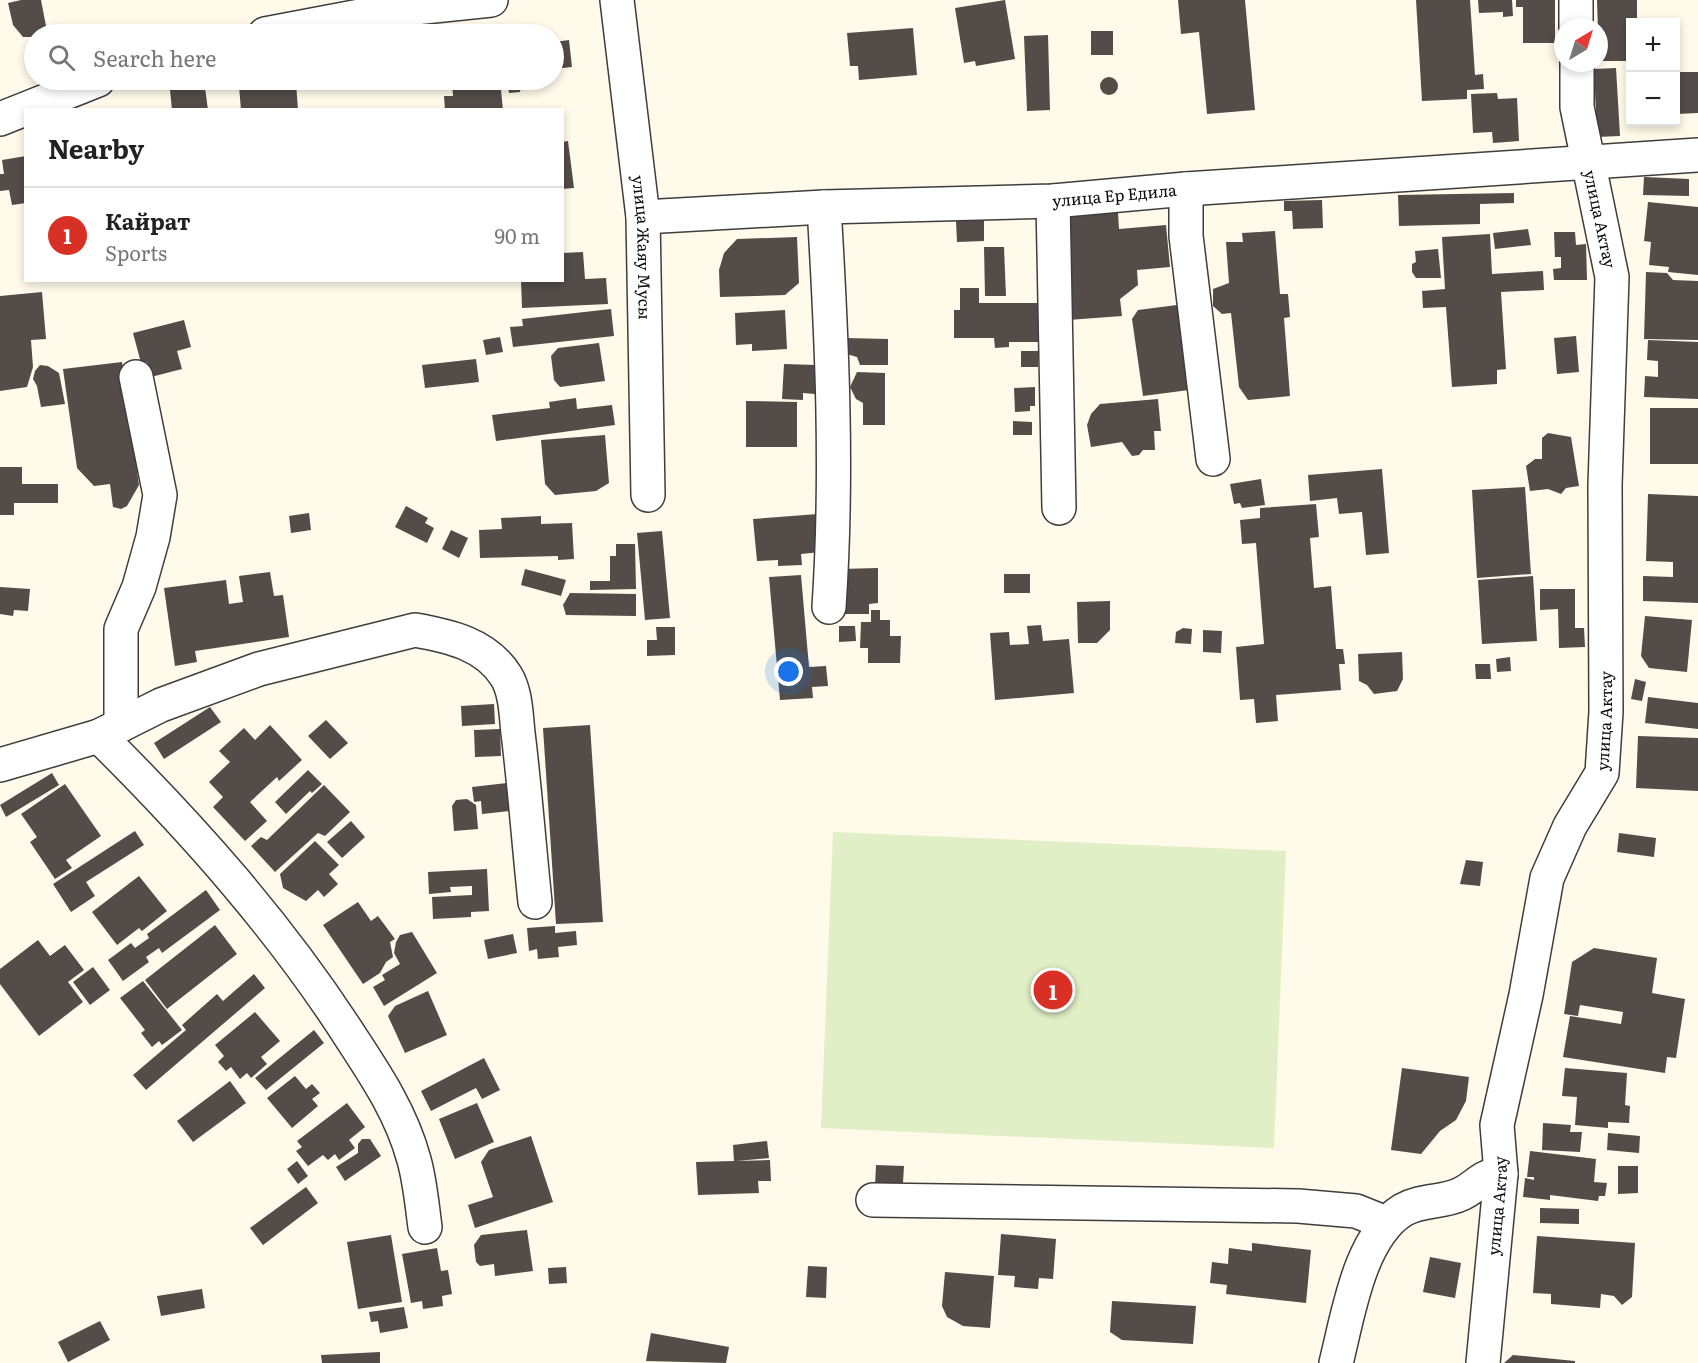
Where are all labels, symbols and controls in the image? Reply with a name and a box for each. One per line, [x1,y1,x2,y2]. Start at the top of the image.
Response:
north arrow [1554,18,1608,72]
map controls [1626,18,1680,126]
button: + [1626,18,1680,72]
search box [24,24,564,90]
icon: search [45,41,78,74]
text: Search here [93,41,216,74]
button: − [1626,72,1680,126]
text: Nearby [48,128,144,167]
street label: улица Актау [1579,168,1623,271]
street label: улица Жаяу Мусы [627,174,658,320]
street label: улица Ер Едила [1051,177,1178,212]
text: Кайрат [105,204,191,237]
text: 1 [63,220,72,250]
text: 90 m [495,220,540,250]
text: Sports [105,237,167,267]
your location [774,657,803,686]
street label: улица Актау [1589,670,1617,771]
pin: 1 [1034,968,1072,1012]
street label: улица Актау [1480,1154,1512,1256]

